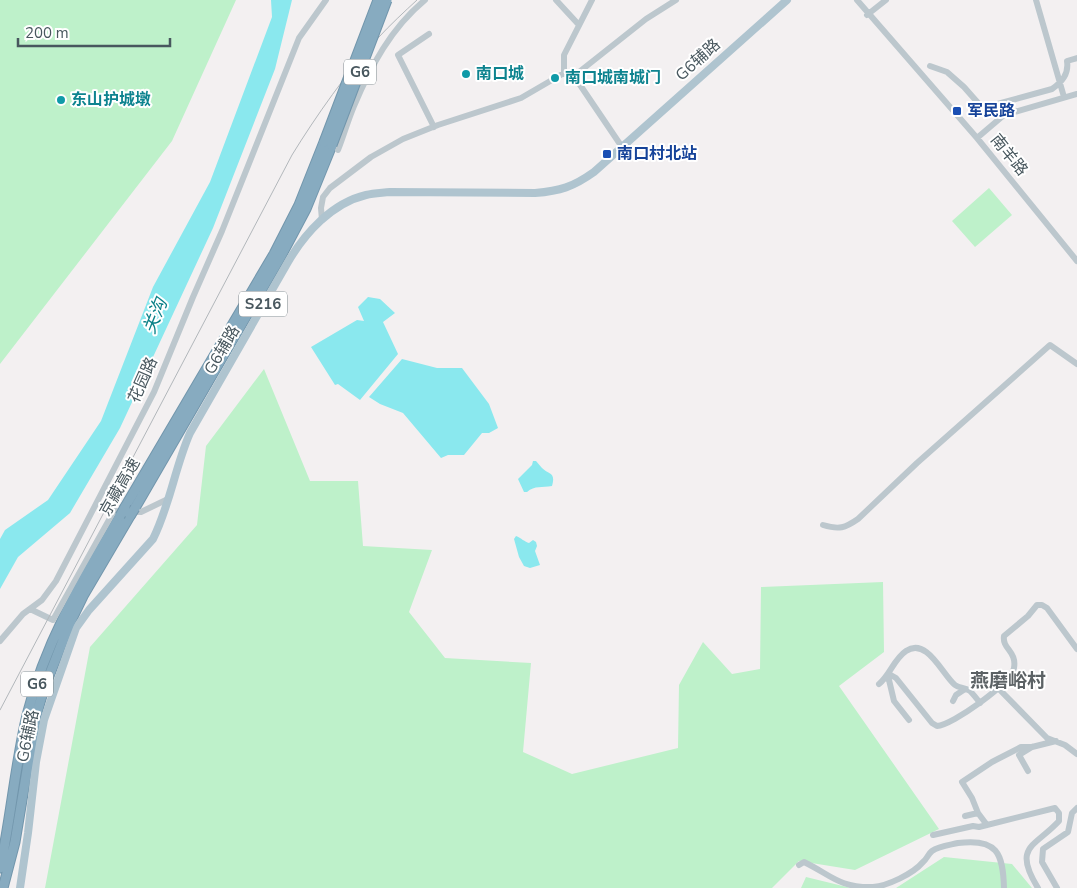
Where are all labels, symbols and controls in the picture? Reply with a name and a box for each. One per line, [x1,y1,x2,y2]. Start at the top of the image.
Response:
scale bar [18,15,170,47]
text: 200 m [25,23,69,43]
street label: G6辅路 [671,34,725,86]
road number: G6 [344,60,376,84]
place label: 南口城 [476,63,524,85]
place label: 南口城南城门 [565,67,661,89]
marker: 南口城 [460,68,472,80]
marker: 南口城南城门 [549,72,561,84]
place label: 东山护城墩 [71,89,151,111]
marker: 东山护城墩 [55,94,67,106]
place label: 军民路 [967,100,1015,122]
marker: 军民路 [951,105,963,117]
street label: 南羊路 [985,129,1033,181]
place label: 南口村北站 [617,143,697,165]
marker: 南口村北站 [601,148,613,160]
road number: S216 [239,292,287,316]
water label: 关沟 [137,293,174,337]
street label: G6辅路 [199,321,245,379]
street label: 花园路 [123,354,163,406]
street label: 京藏高速 [94,454,146,520]
district label: 燕磨峪村 [970,668,1046,694]
road number: G6 [21,672,53,696]
street label: G6辅路 [12,708,44,764]

